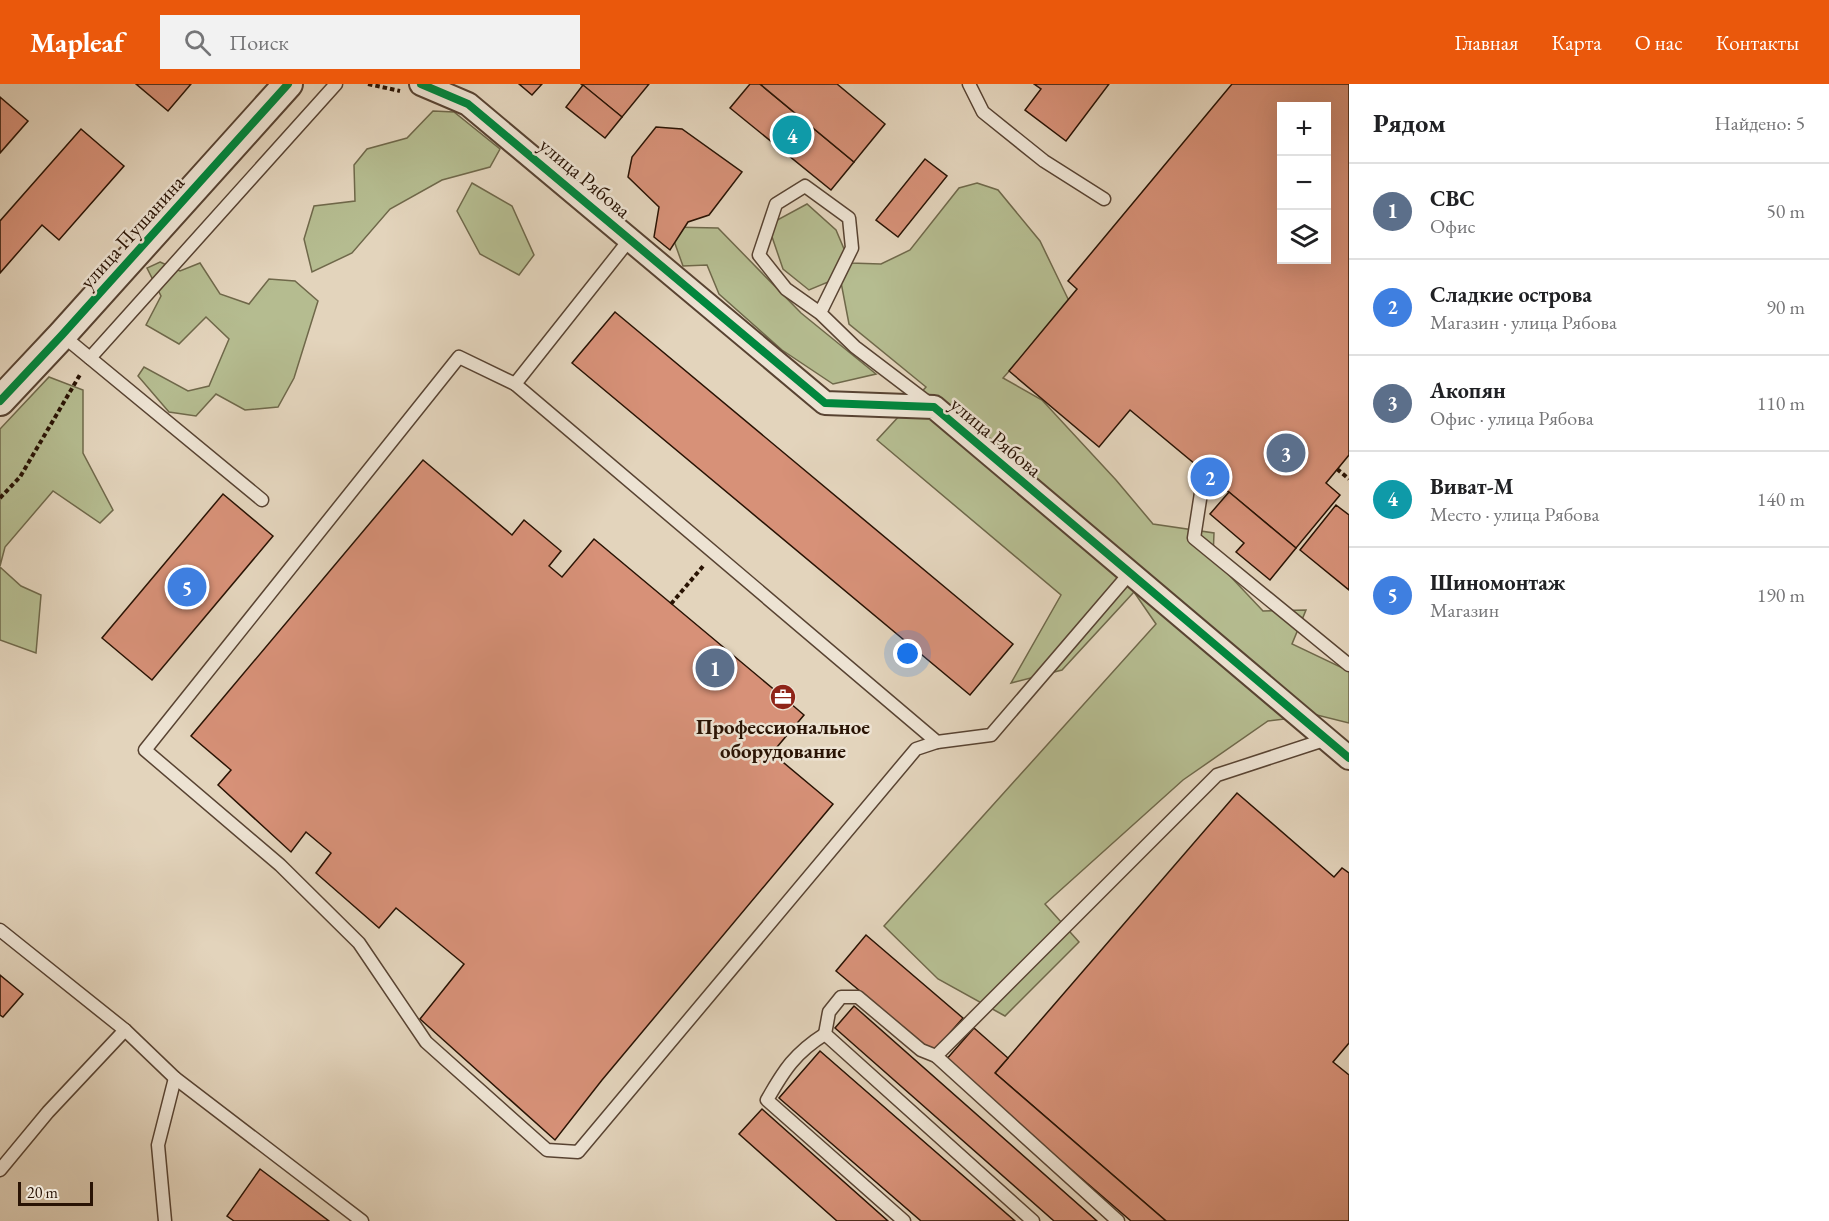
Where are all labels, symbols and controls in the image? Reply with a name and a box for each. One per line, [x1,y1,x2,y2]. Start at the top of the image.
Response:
search box [160,15,580,69]
text: Mapleaf [30,24,124,60]
icon: search [181,26,214,59]
text: Поиск [229,28,289,57]
text: Главная [1454,29,1518,56]
text: Карта [1551,29,1602,56]
text: О нас [1635,29,1683,56]
text: Контакты [1716,29,1799,56]
map controls [1277,102,1331,264]
button: + [1277,102,1331,156]
text: Рядом [1373,106,1446,140]
text: Найдено: 5 [1714,110,1805,136]
pin: 4 [772,112,812,158]
street label: улица Рябова [534,132,637,224]
button: − [1277,156,1331,210]
street label: улица Пушанина [73,169,190,294]
text: СВС [1430,184,1475,213]
text: 1 [1387,198,1398,224]
text: 50 m [1766,198,1805,224]
button: layers [1277,210,1331,264]
text: Офис [1430,213,1476,239]
text: Сладкие острова [1430,280,1592,309]
text: 2 [1387,294,1398,320]
text: 90 m [1766,294,1805,320]
text: Магазин · улица Рябова [1430,309,1617,335]
text: Акопян [1430,376,1506,405]
text: 3 [1387,390,1398,416]
text: 110 m [1757,390,1805,416]
street label: улица Рябова [945,391,1048,483]
text: Офис · улица Рябова [1430,405,1594,431]
pin: 3 [1266,430,1306,476]
pin: 2 [1190,454,1230,500]
text: Виват-М [1430,472,1514,501]
text: 4 [1387,486,1398,512]
text: 140 m [1757,486,1805,512]
text: Место · улица Рябова [1430,501,1599,527]
pin: 5 [168,564,207,610]
text: Шиномонтаж [1430,568,1566,597]
text: 5 [1387,582,1398,608]
text: 190 m [1757,582,1805,608]
text: Магазин [1430,597,1499,623]
your location [893,639,922,668]
pin: 1 [696,646,734,690]
office icon: Профессиональное оборудование [768,682,798,712]
place label: Профессиональное оборудование [696,713,870,764]
scale bar [18,1179,93,1206]
text: 20 m [27,1182,58,1203]

